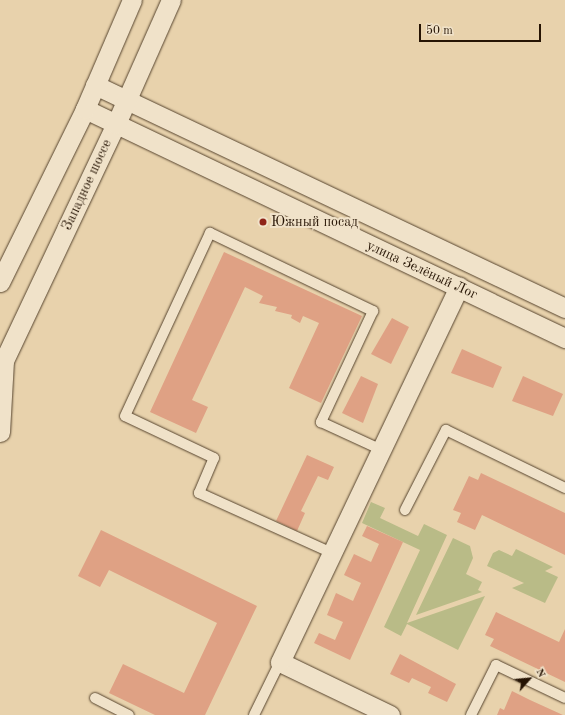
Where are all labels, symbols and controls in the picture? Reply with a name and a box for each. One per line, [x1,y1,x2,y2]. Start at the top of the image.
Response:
scale bar [421,16,543,42]
text: 50 m [426,25,453,37]
street label: Западное шоссе [59,137,115,233]
place label: Южный посад [271,214,358,230]
marker: Южный посад [258,217,268,227]
street label: улица Зелёный Лог [364,237,480,303]
north arrow [509,659,549,699]
text: N [533,667,547,680]

